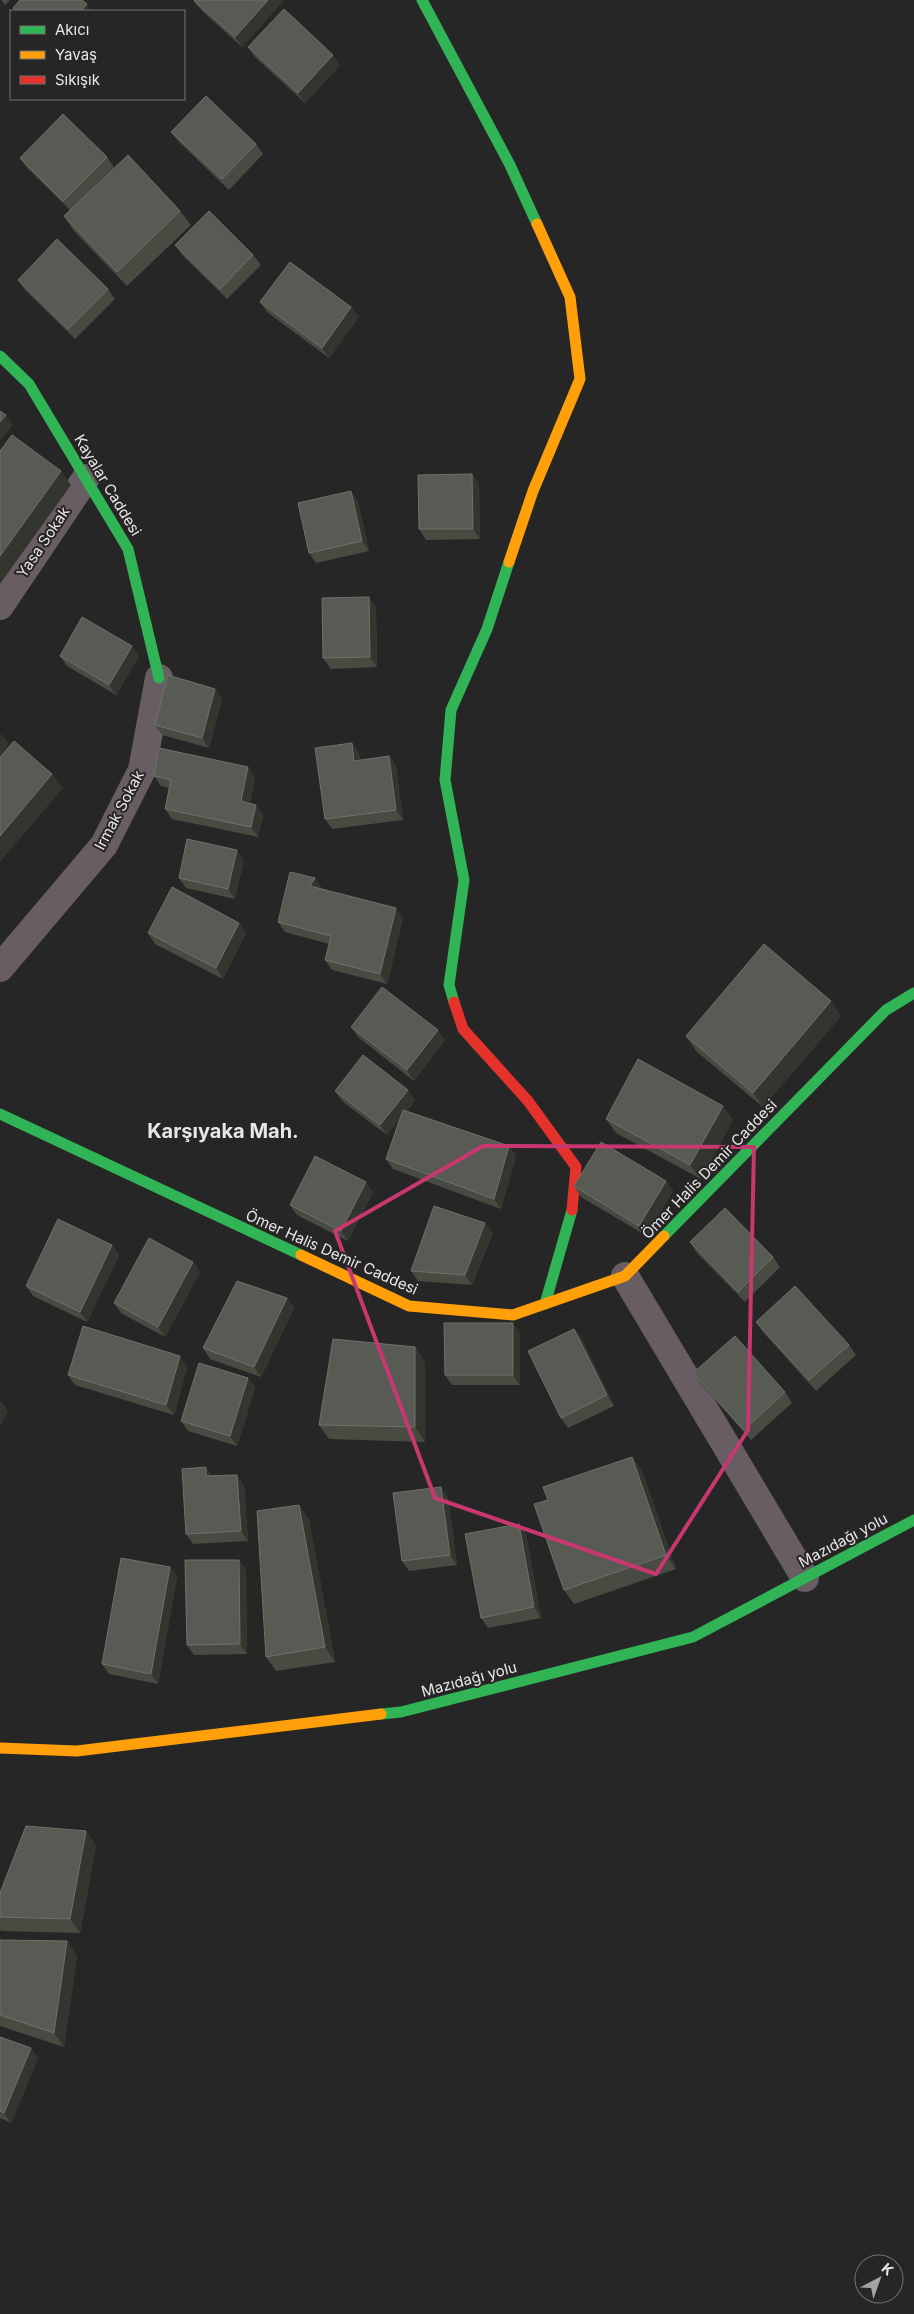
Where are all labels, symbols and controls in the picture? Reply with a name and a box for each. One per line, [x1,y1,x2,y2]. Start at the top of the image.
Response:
legend [10,10,185,100]
text: Akıcı [55,20,89,39]
text: Yavaş [55,45,97,64]
text: Sıkışık [55,70,101,89]
street label: Kayalar Caddesi [70,431,146,539]
street label: Yasa Sokak [12,502,74,581]
street label: Irmak Sokak [90,766,148,853]
street label: Ömer Halis Demir Caddesi [637,1095,781,1243]
district label: Karşıyaka Mah. [147,1119,299,1143]
street label: Ömer Halis Demir Caddesi [243,1205,421,1299]
street label: Mazıdağı yolu [795,1509,891,1571]
street label: Mazıdağı yolu [419,1657,519,1701]
north arrow [854,2254,904,2304]
text: K [878,2259,897,2279]

